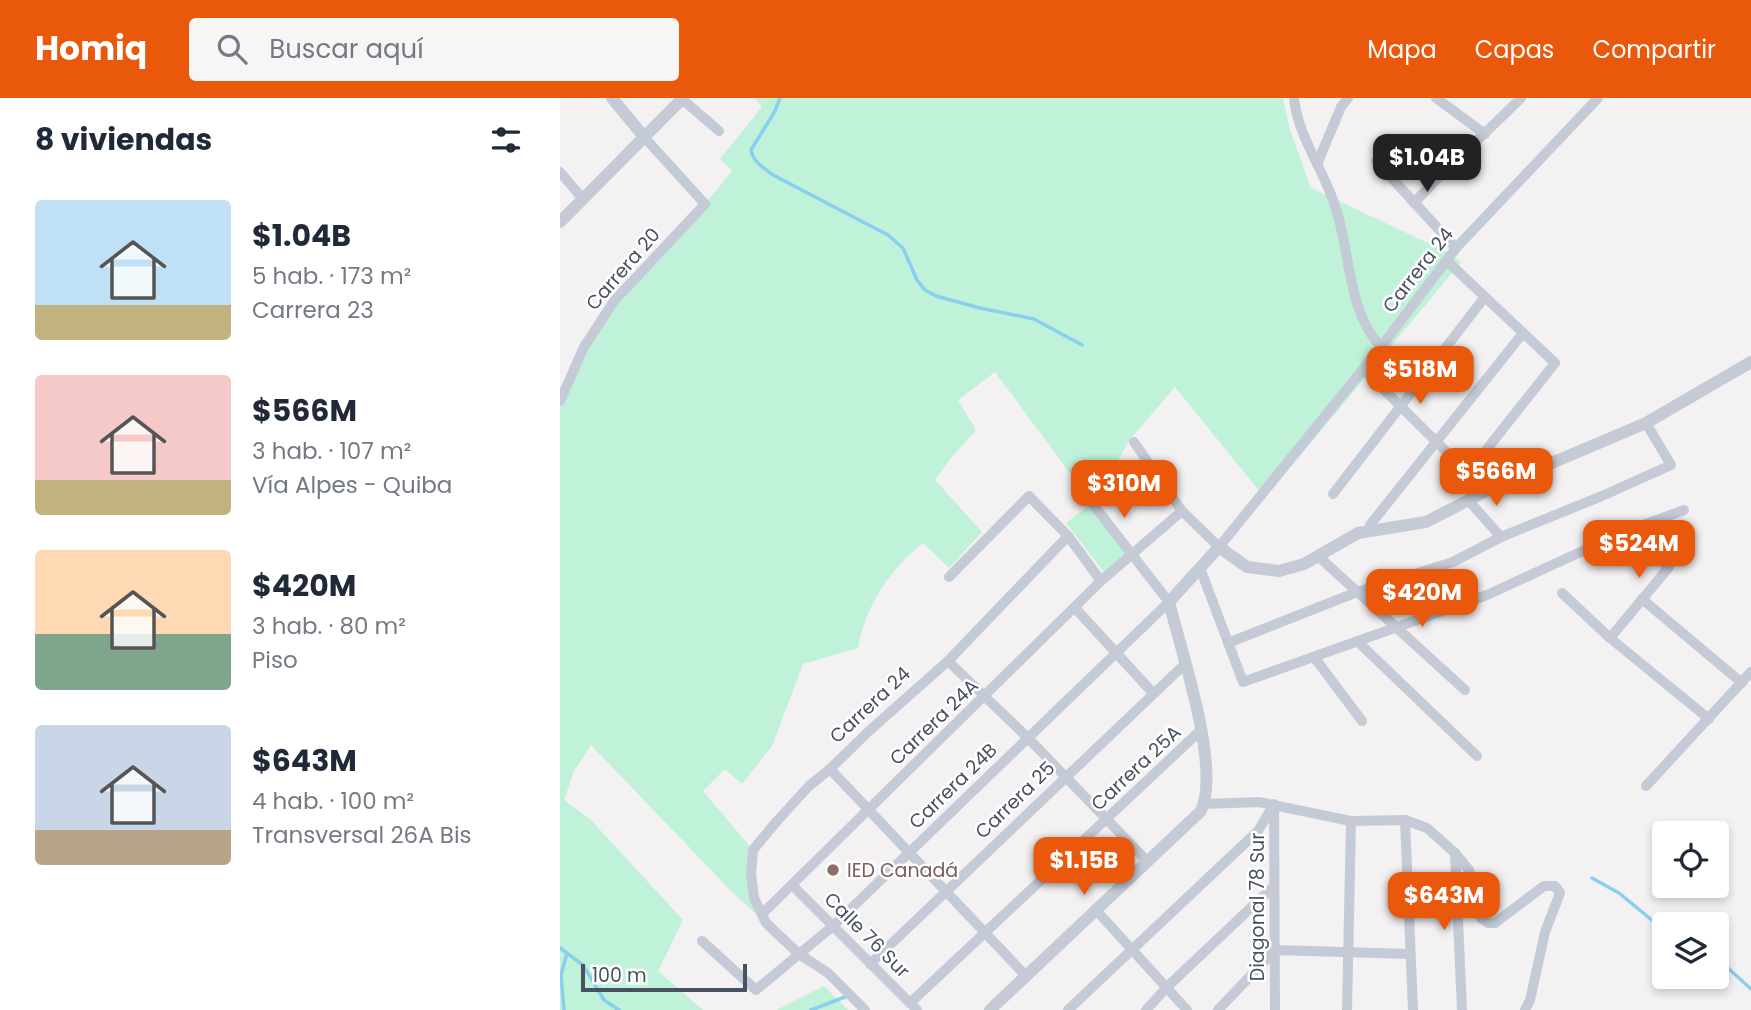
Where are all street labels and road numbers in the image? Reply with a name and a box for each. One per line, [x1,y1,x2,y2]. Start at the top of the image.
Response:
street label: Carrera 20 [580,222,666,316]
street label: Carrera 24 [1376,222,1460,318]
street label: Carrera 24 [824,661,916,749]
street label: Carrera 24A [884,673,985,771]
street label: Carrera 25A [1085,719,1187,817]
street label: Carrera 24B [903,737,1003,835]
street label: Carrera 25 [969,755,1061,845]
street label: Diagonal 78 Sur [1244,833,1271,981]
street label: Calle 76 Sur [818,886,916,984]

